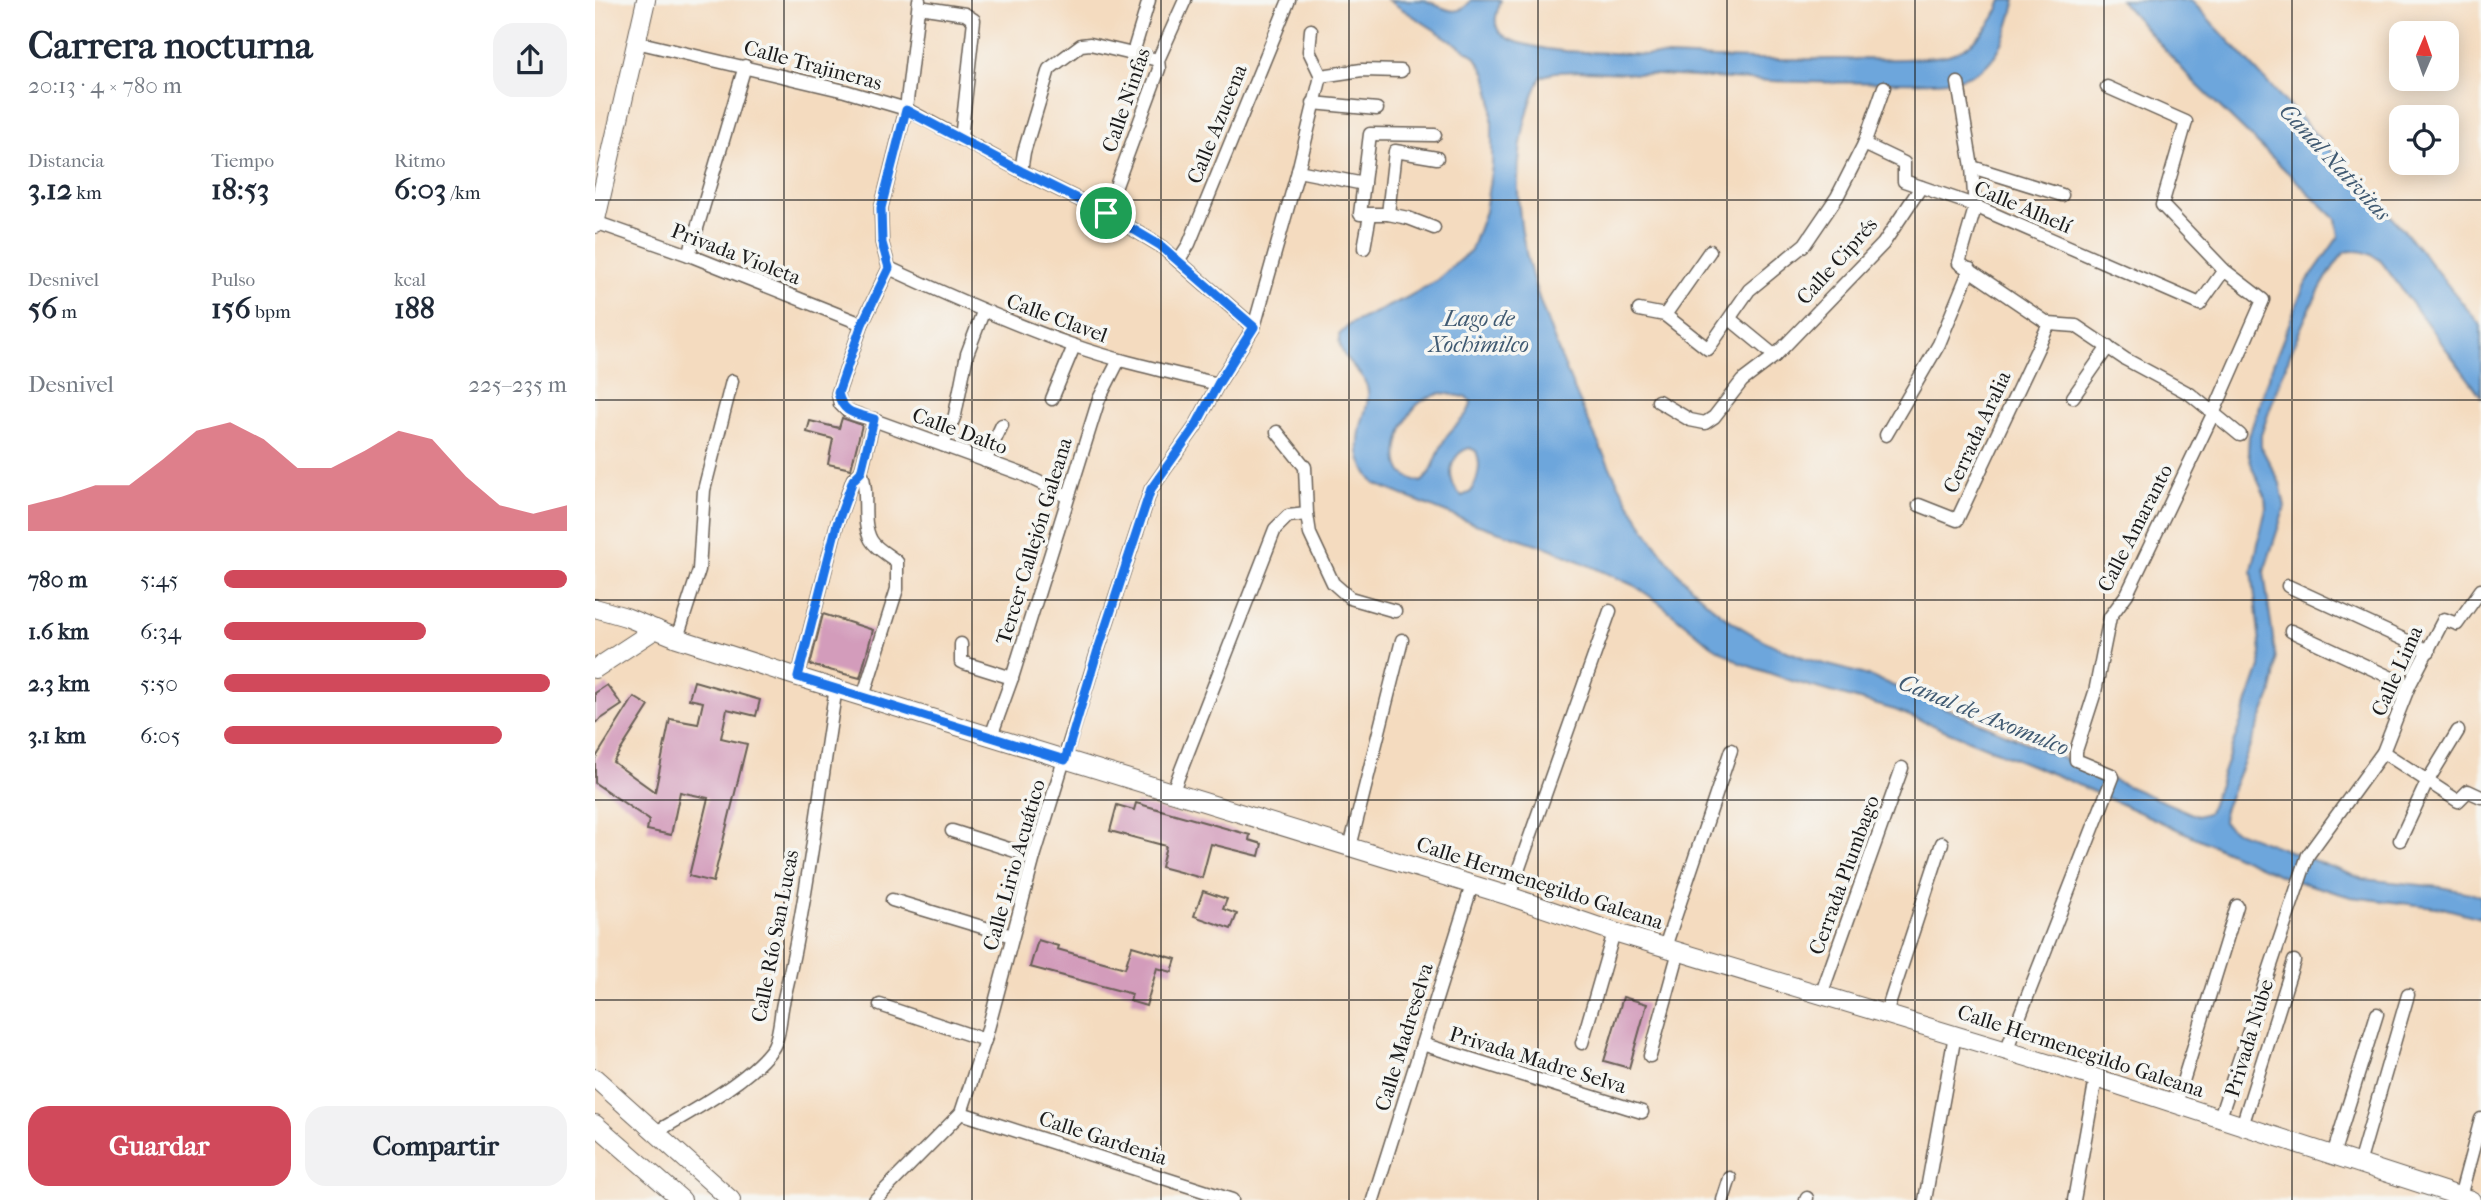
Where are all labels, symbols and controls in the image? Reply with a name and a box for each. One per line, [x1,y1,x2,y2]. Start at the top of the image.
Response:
north arrow [2389,21,2459,91]
map controls [2389,21,2459,175]
text: Carrera nocturna [28,23,313,68]
button: share [493,23,567,97]
street label: Calle Trajineras [741,35,885,95]
street label: Calle Ninfas [1097,44,1155,155]
street label: Calle Azucena [1182,61,1252,187]
text: 20:13 · 4 × 780 m [28,72,182,99]
water label: Canal Nativitas [2274,98,2397,227]
button: locate [2389,105,2459,175]
text: Distancia [28,150,104,172]
text: Tiempo [211,150,274,172]
text: Ritmo [394,150,445,172]
text: 3.12 [28,172,72,207]
text: 18:53 [211,172,269,207]
text: 6:03 [394,172,446,207]
street label: Calle Alhelí [1971,176,2076,239]
text: km [72,182,102,204]
text: /km [446,182,481,204]
pin [1076,183,1136,243]
icon: arrive [1087,194,1125,232]
street label: Calle Ciprés [1792,212,1882,309]
street label: Privada Violeta [668,218,804,290]
text: Desnivel [28,269,99,291]
text: Pulso [211,269,255,291]
text: kcal [394,269,426,291]
street label: Calle Clavel [1003,289,1111,347]
text: 56 [28,291,57,326]
text: 156 [211,291,251,326]
text: 188 [394,291,435,326]
text: m [57,301,77,323]
text: bpm [251,301,291,323]
water label: Lago de Xochimilco [1427,305,1529,358]
street label: Cerrada Aralia [1938,367,2016,497]
text: Desnivel [28,371,114,398]
text: 225–235 m [468,371,567,398]
street label: Calle Dalto [909,403,1011,459]
street label: Tercer Callejón Galeana [991,434,1077,647]
street label: Calle Amaranto [2093,460,2177,596]
text: 780 m [28,566,87,593]
text: 5:45 [140,566,178,593]
text: 1.6 km [28,618,89,645]
text: 6:34 [140,618,181,645]
street label: Calle Lima [2366,622,2428,720]
water label: Canal de Axomulco [1895,669,2073,761]
text: 2.3 km [28,670,90,697]
text: 5:50 [140,670,178,697]
text: 3.1 km [28,722,86,749]
text: 6:05 [140,722,181,749]
street label: Calle Lirio Acuático [978,777,1050,953]
street label: Cerrada Plumbago [1804,792,1884,958]
street label: Calle Hermenegildo Galeana [1414,832,1667,934]
street label: Calle Río San Lucas [747,848,804,1024]
street label: Calle Madreselva [1370,960,1438,1114]
street label: Privada Nube [2220,976,2278,1100]
street label: Calle Hermenegildo Galeana [1955,1000,2208,1102]
street label: Privada Madre Selva [1447,1022,1630,1098]
button: Guardar [28,1106,291,1186]
button: Compartir [305,1106,567,1186]
street label: Calle Gardenia [1036,1106,1170,1170]

